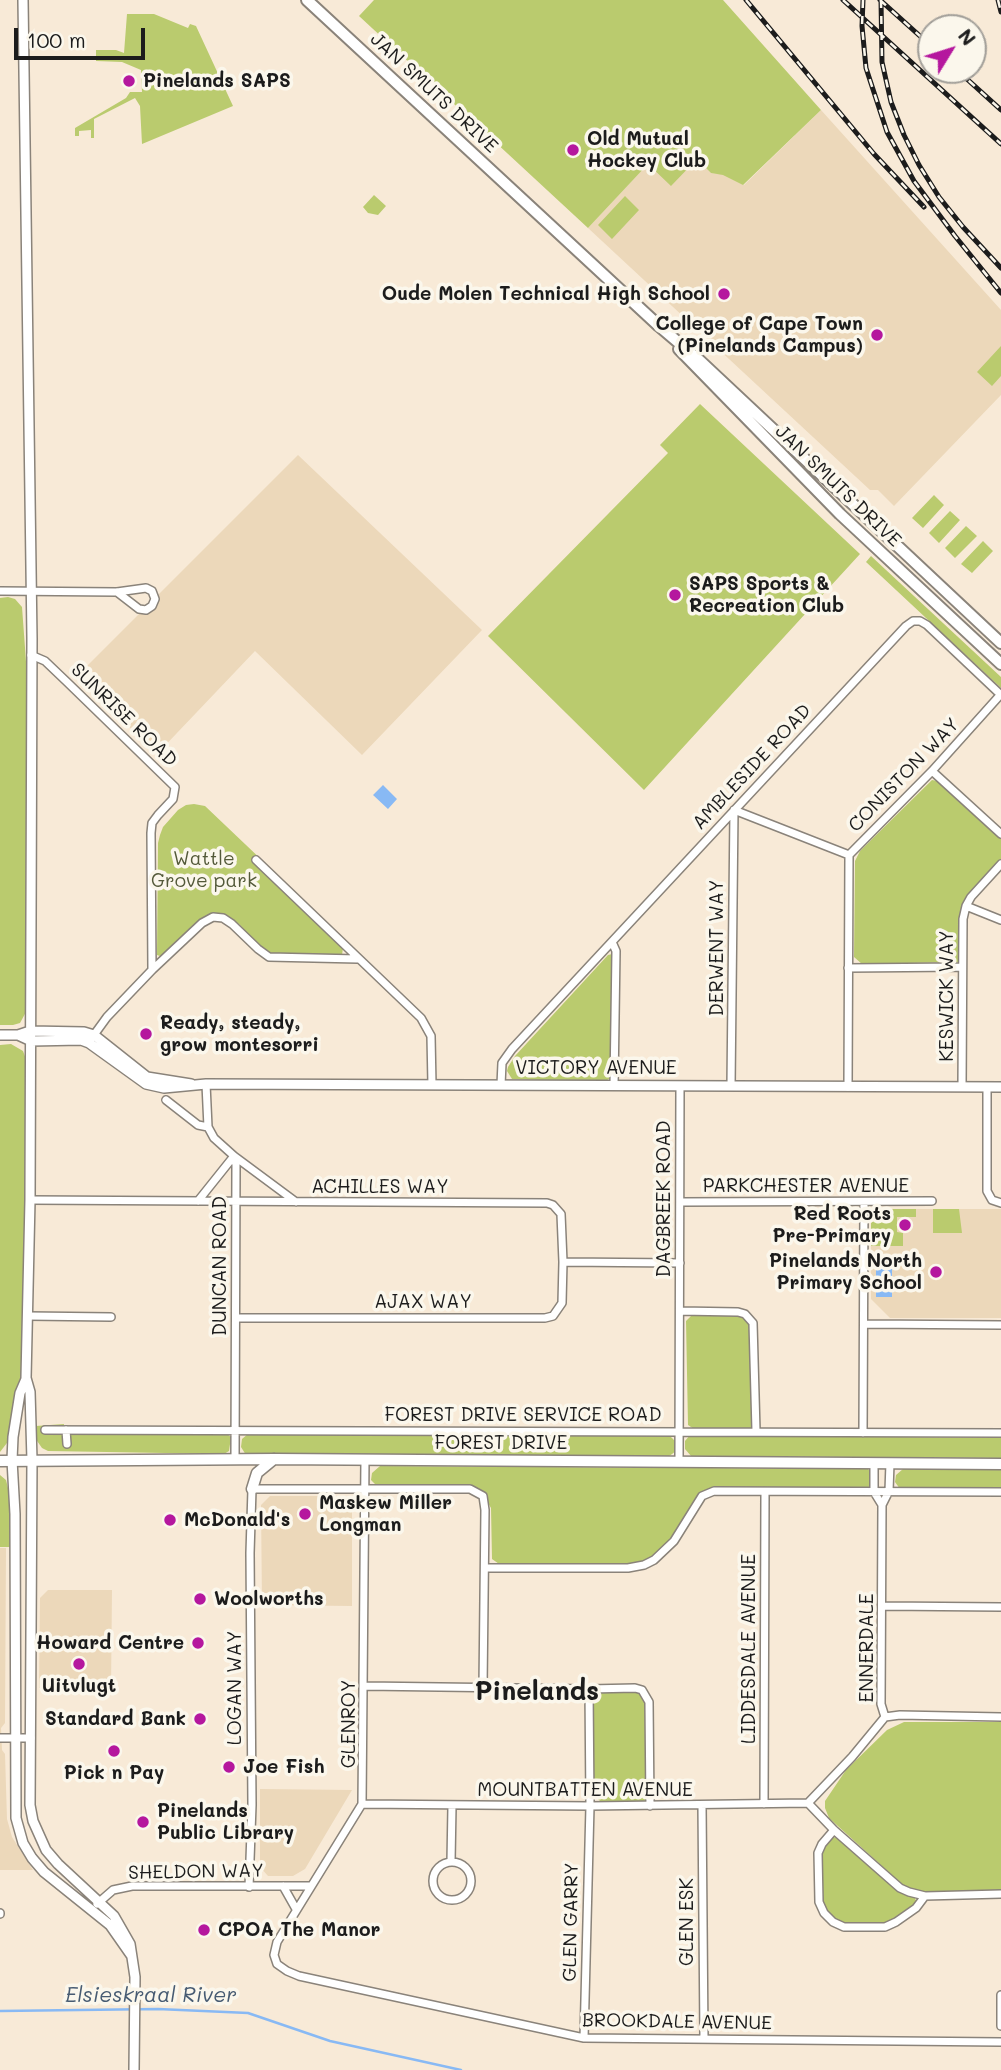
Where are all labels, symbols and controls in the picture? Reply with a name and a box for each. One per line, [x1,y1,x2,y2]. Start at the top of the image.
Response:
scale bar [18,14,149,58]
north arrow [917,14,987,84]
text: N [953,24,982,50]
text: 100 m [27,26,86,53]
street label: JAN SMUTS DRIVE [365,28,503,158]
place label: Pinelands SAPS [143,70,291,92]
marker: Pinelands SAPS [121,73,137,89]
place label: Old Mutual Hockey Club [587,128,706,172]
marker: Old Mutual Hockey Club [565,142,581,158]
place label: Oude Molen Technical High School [382,283,710,305]
marker: Oude Molen Technical High School [716,286,732,302]
place label: College of Cape Town (Pinelands Campus) [656,313,863,357]
marker: College of Cape Town (Pinelands Campus) [869,327,885,343]
street label: JAN SMUTS DRIVE [770,420,906,552]
place label: SAPS Sports & Recreation Club [689,573,844,617]
marker: SAPS Sports & Recreation Club [667,587,683,603]
street label: SUNRISE ROAD [66,659,182,771]
street label: AMBLESIDE ROAD [688,699,816,835]
street label: CONISTON WAY [844,713,964,837]
park label: Wattle Grove park [151,848,257,892]
street label: DERWENT WAY [706,880,728,1016]
street label: KESWICK WAY [936,930,958,1062]
place label: Ready, steady, grow montesorri [160,1012,319,1056]
marker: Ready, steady, grow montesorri [138,1026,154,1042]
street label: VICTORY AVENUE [515,1057,677,1079]
street label: DAGBREEK ROAD [653,1120,675,1278]
street label: PARKCHESTER AVENUE [703,1175,909,1197]
street label: ACHILLES WAY [311,1176,449,1198]
street label: DUNCAN ROAD [209,1196,231,1336]
place label: Red Roots Pre-Primary [773,1203,891,1247]
marker: Red Roots Pre-Primary [897,1217,913,1233]
place label: Pinelands North Primary School [769,1250,922,1294]
marker: Pinelands North Primary School [928,1264,944,1280]
street label: AJAX WAY [374,1291,472,1313]
street label: FOREST DRIVE SERVICE ROAD [384,1404,662,1426]
street label: FOREST DRIVE [435,1432,567,1454]
place label: Maskew Miller Longman [319,1492,452,1536]
marker: Maskew Miller Longman [297,1506,313,1522]
place label: McDonald's [184,1509,290,1531]
marker: McDonald's [162,1512,178,1528]
street label: LIDDESDALE AVENUE [738,1554,760,1744]
place label: Woolworths [214,1588,323,1610]
marker: Woolworths [192,1591,208,1607]
street label: ENNERDALE [856,1593,878,1703]
street label: LOGAN WAY [224,1631,246,1745]
place label: Howard Centre [36,1632,184,1654]
marker: Howard Centre [190,1635,206,1651]
marker: Uitvlugt [71,1656,87,1672]
place label: Uitvlugt [42,1675,116,1697]
district label: Pinelands [475,1676,599,1708]
street label: GLENROY [338,1680,360,1768]
place label: Standard Bank [45,1708,186,1730]
marker: Standard Bank [192,1711,208,1727]
marker: Pick n Pay [106,1743,122,1759]
place label: Joe Fish [243,1756,324,1778]
marker: Joe Fish [221,1759,237,1775]
place label: Pick n Pay [64,1762,164,1784]
street label: MOUNTBATTEN AVENUE [477,1779,693,1801]
place label: Pinelands Public Library [157,1800,294,1844]
marker: Pinelands Public Library [135,1814,151,1830]
street label: SHELDON WAY [128,1859,264,1885]
street label: GLEN GARRY [559,1862,583,1982]
street label: GLEN ESK [676,1878,698,1966]
place label: CPOA The Manor [218,1919,380,1941]
marker: CPOA The Manor [196,1922,212,1938]
water label: Elsieskraal River [65,1983,237,2009]
street label: BROOKDALE AVENUE [582,2009,772,2035]

